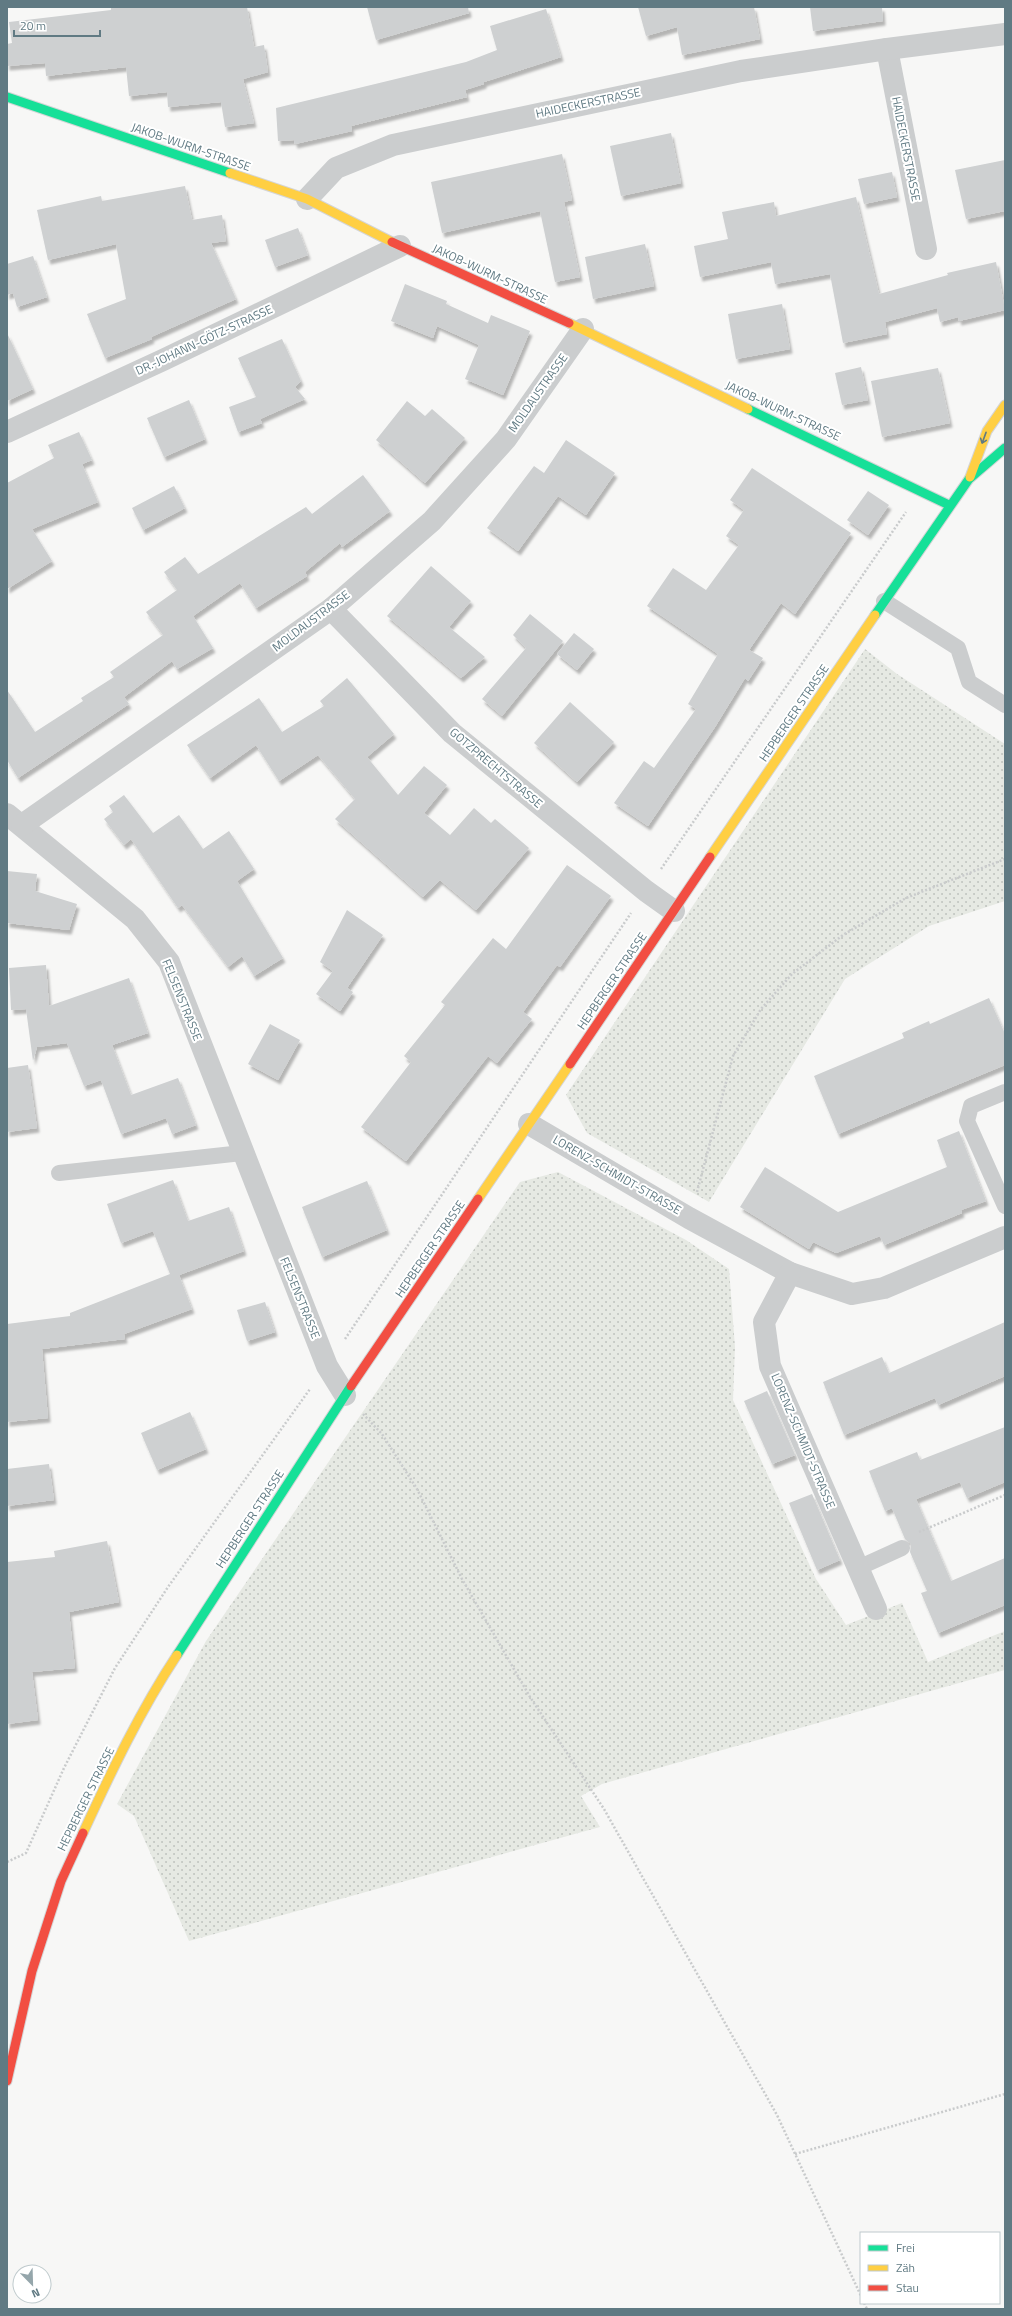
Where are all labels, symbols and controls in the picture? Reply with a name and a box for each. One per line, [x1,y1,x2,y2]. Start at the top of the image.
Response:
scale bar [14,12,100,38]
text: 20 m [20,16,46,35]
street label: HAIDECKERSTRASSE [534,82,642,123]
street label: HAIDECKERSTRASSE [887,95,926,203]
street label: JAKOB-WURM-STRASSE [129,117,254,176]
street label: JAKOB-WURM-STRASSE [429,238,551,309]
street label: DR.-JOHANN-GÖTZ-STRASSE [132,299,276,380]
street label: MOLDAUSTRASSE [503,349,572,436]
street label: JAKOB-WURM-STRASSE [722,375,844,446]
one-way arrow [980,431,988,443]
street label: MOLDAUSTRASSE [268,585,354,656]
street label: HEPBERGER STRASSE [754,660,834,765]
street label: GOTZPRECHTSTRASSE [446,723,547,813]
street label: HEPBERGER STRASSE [572,928,652,1033]
street label: FELSENSTRASSE [157,956,208,1044]
street label: LORENZ-SCHMIDT-STRASSE [549,1130,685,1219]
street label: HEPBERGER STRASSE [390,1196,470,1301]
street label: FELSENSTRASSE [275,1254,326,1342]
street label: LORENZ-SCHMIDT-STRASSE [766,1370,841,1512]
street label: HEPBERGER STRASSE [211,1465,289,1572]
street label: HEPBERGER STRASSE [52,1743,119,1854]
legend [860,2232,1000,2304]
text: Frei [896,2238,915,2257]
text: Zäh [896,2258,915,2277]
north arrow [12,2264,52,2304]
text: Stau [896,2278,919,2297]
text: N [29,2284,43,2302]

